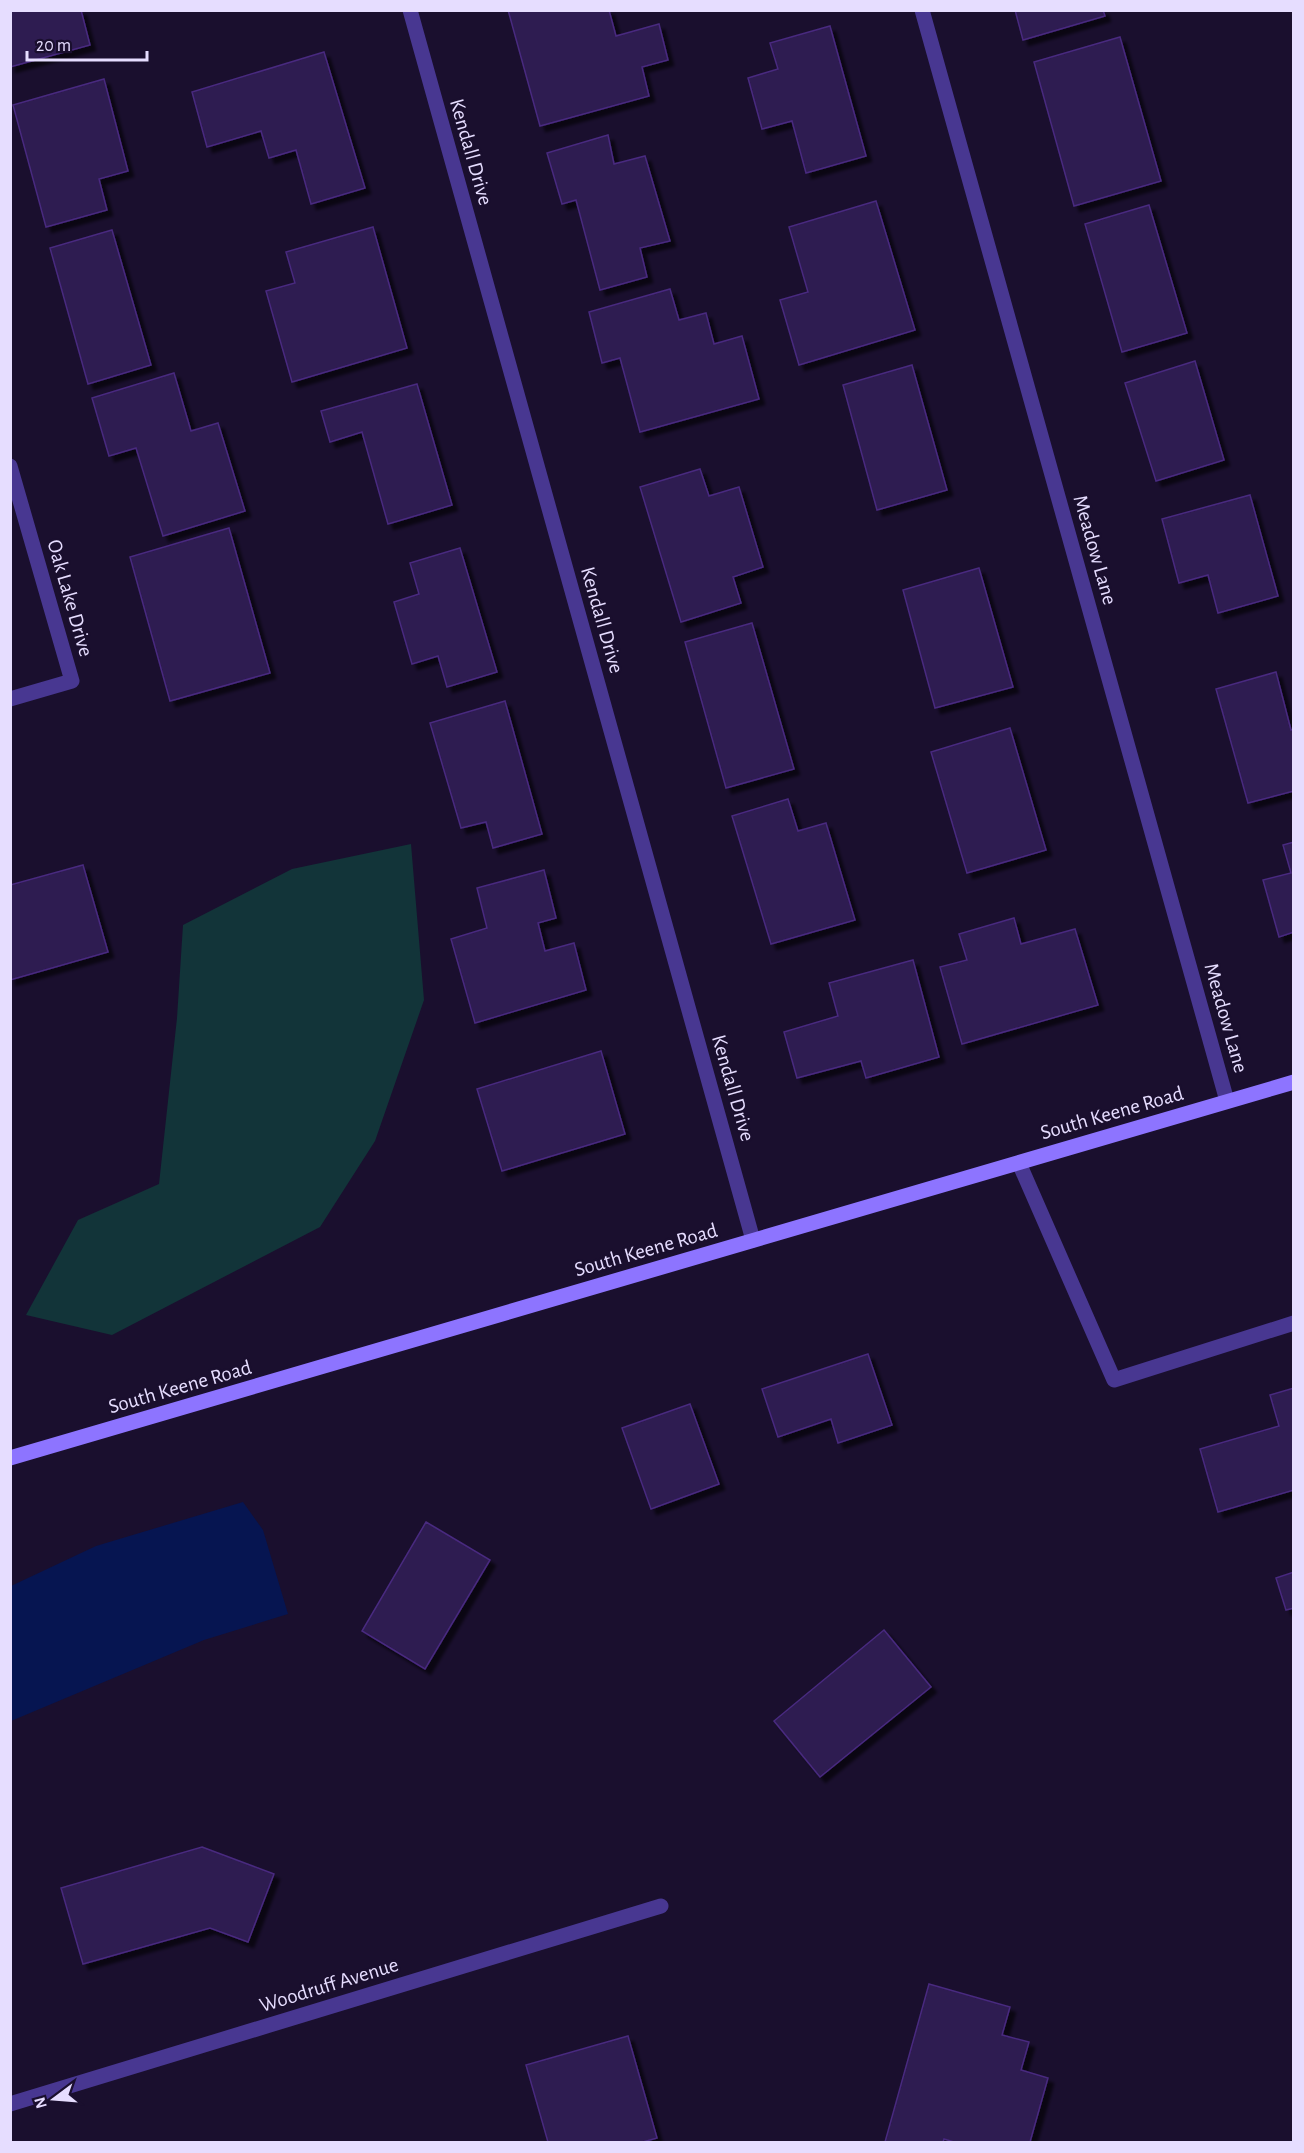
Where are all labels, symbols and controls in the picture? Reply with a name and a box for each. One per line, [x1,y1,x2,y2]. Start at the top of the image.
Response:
scale bar [27,24,147,62]
text: 20 m [36,37,71,55]
street label: Kendall Drive [446,96,496,208]
street label: Meadow Lane [1069,493,1121,607]
street label: Oak Lake Drive [43,537,97,659]
street label: Kendall Drive [577,564,627,676]
street label: Meadow Lane [1200,961,1252,1075]
street label: Kendall Drive [708,1032,758,1144]
street label: South Keene Road [1038,1083,1186,1143]
street label: South Keene Road [572,1220,720,1280]
street label: South Keene Road [106,1357,254,1417]
street label: Woodruff Avenue [257,1954,401,2016]
north arrow [24,2069,84,2129]
text: N [31,2095,50,2110]

